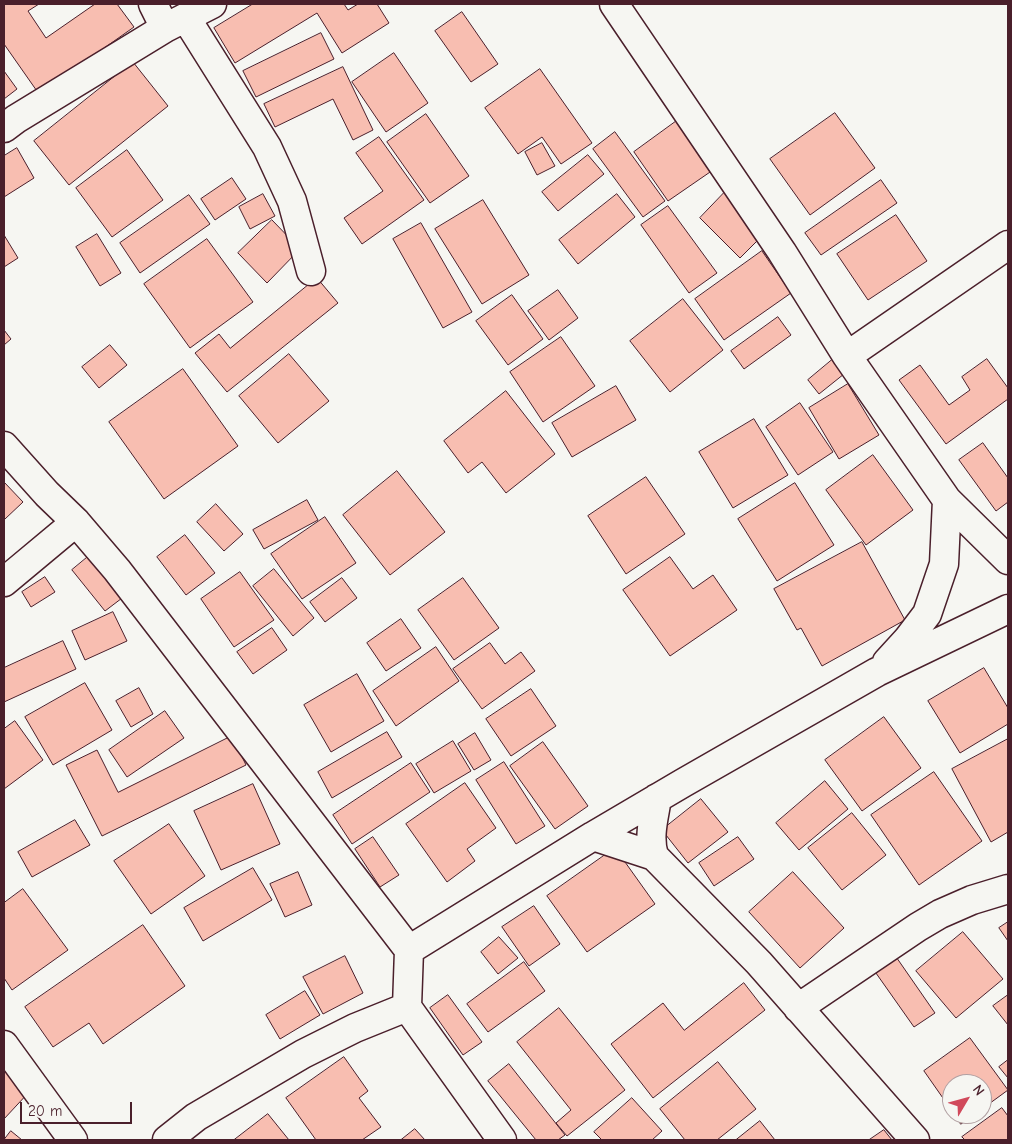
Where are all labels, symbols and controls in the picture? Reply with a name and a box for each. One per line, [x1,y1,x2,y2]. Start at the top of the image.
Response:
north arrow [942,1074,992,1124]
text: N [969,1082,988,1099]
scale bar [22,1092,135,1124]
text: 20 m [28,1102,62,1120]

